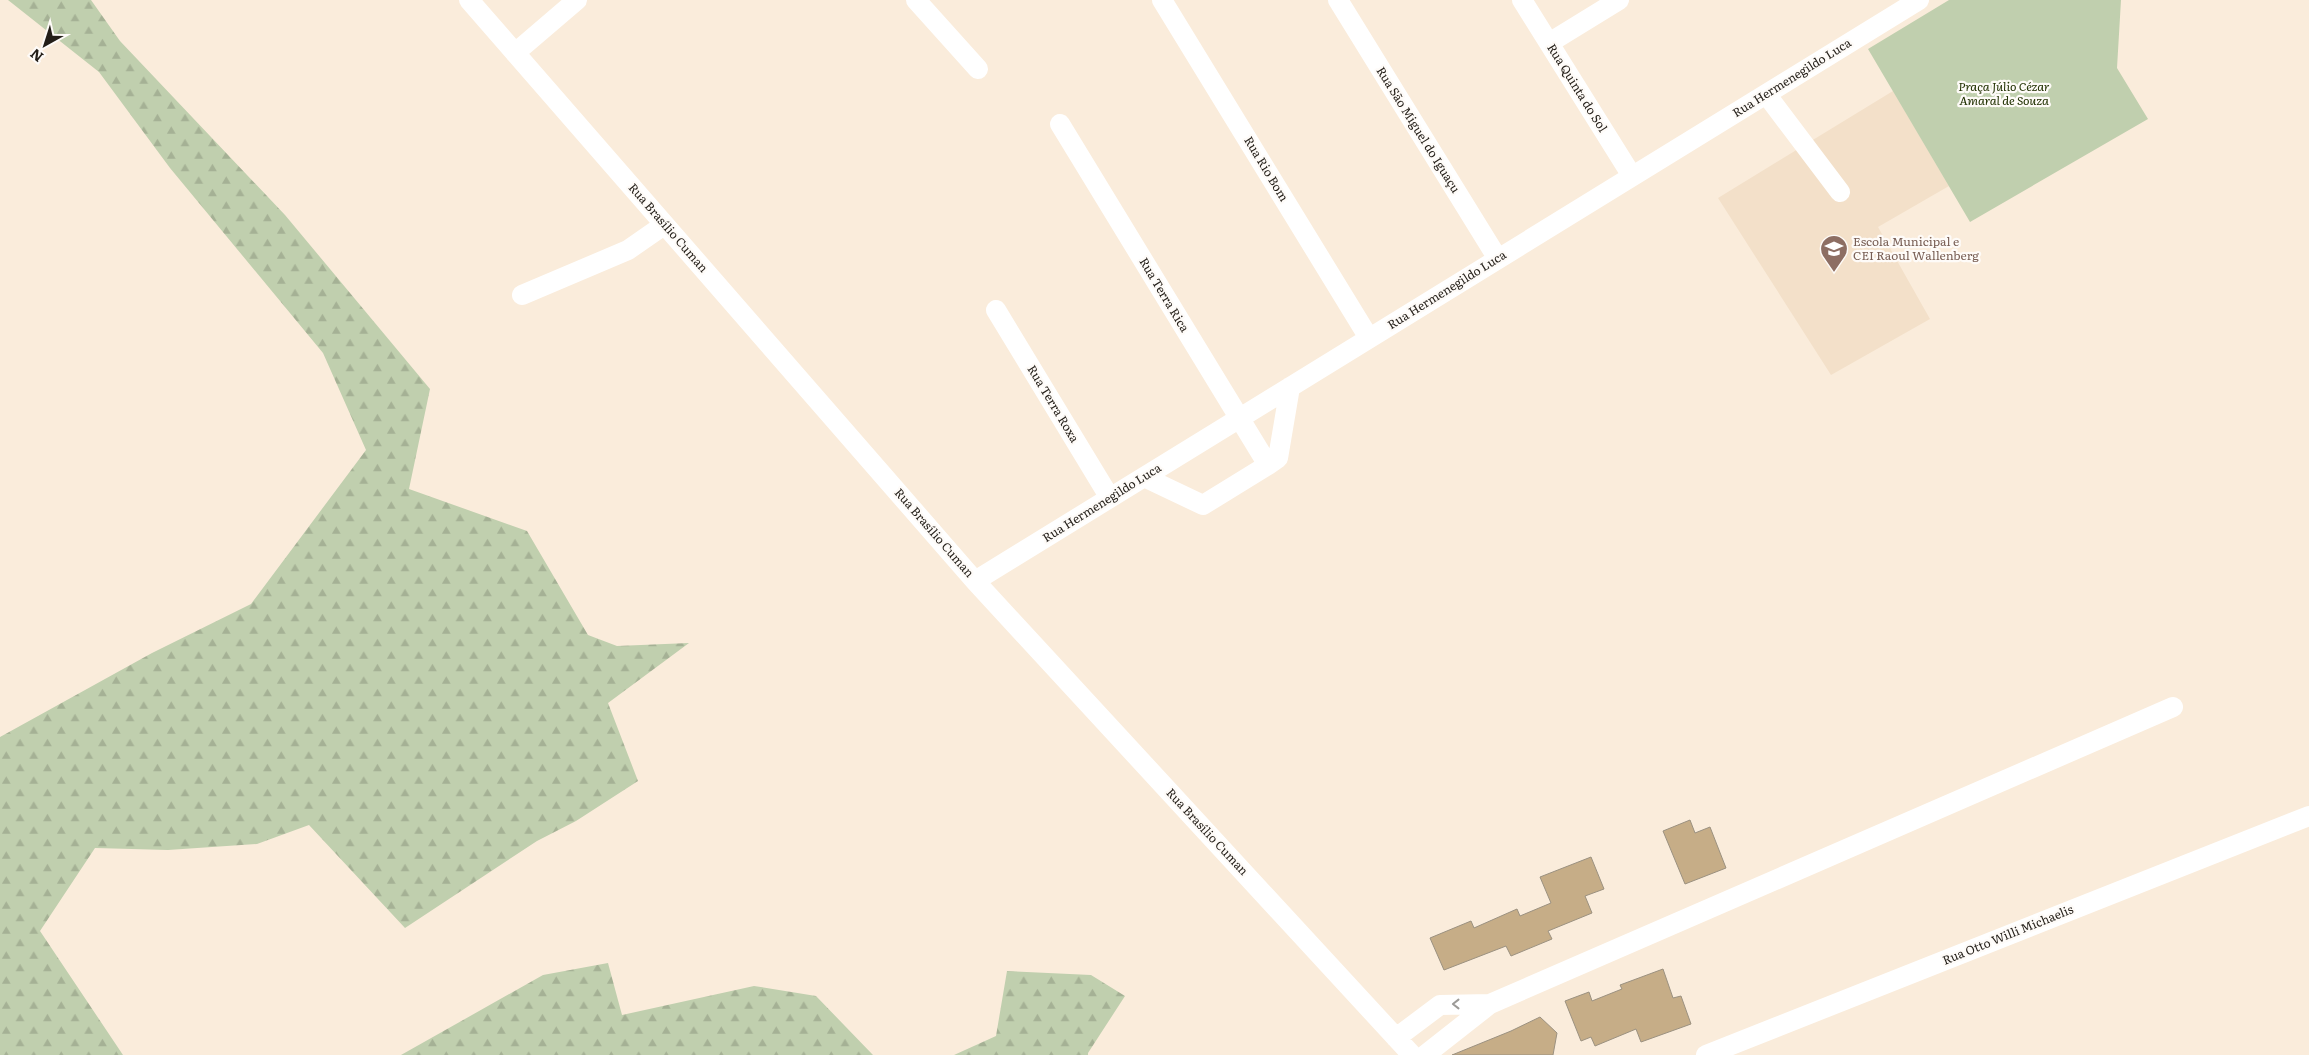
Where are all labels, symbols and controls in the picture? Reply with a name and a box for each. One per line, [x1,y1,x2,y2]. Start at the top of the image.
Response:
north arrow [20,20,70,70]
street label: Rua Hermenegildo Luca [1729,33,1855,121]
street label: Rua Quinta do Sol [1543,40,1612,135]
text: N [25,44,47,67]
street label: Rua São Miguel do Iguaçu [1373,63,1465,197]
park label: Praça Júlio Cézar Amaral de Souza [1958,77,2050,109]
street label: Rua Rio Bom [1240,132,1294,205]
street label: Rua Brasílio Cuman [625,179,713,276]
place label: Escola Municipal e CEI Raoul Wallenberg [1853,232,1979,264]
school or university icon: Escola Municipal e CEI Raoul Wallenberg [1819,234,1849,273]
street label: Rua Hermenegildo Luca [1384,245,1510,333]
street label: Rua Terra Rica [1135,254,1195,336]
street label: Rua Terra Roxa [1024,361,1084,446]
street label: Rua Hermenegildo Luca [1039,458,1165,546]
street label: Rua Brasílio Cuman [891,484,979,581]
street label: Rua Brasílio Cuman [1163,784,1253,879]
street label: Rua Otto Willi Michaelis [1939,899,2076,969]
one-way arrow [1452,999,1460,1009]

